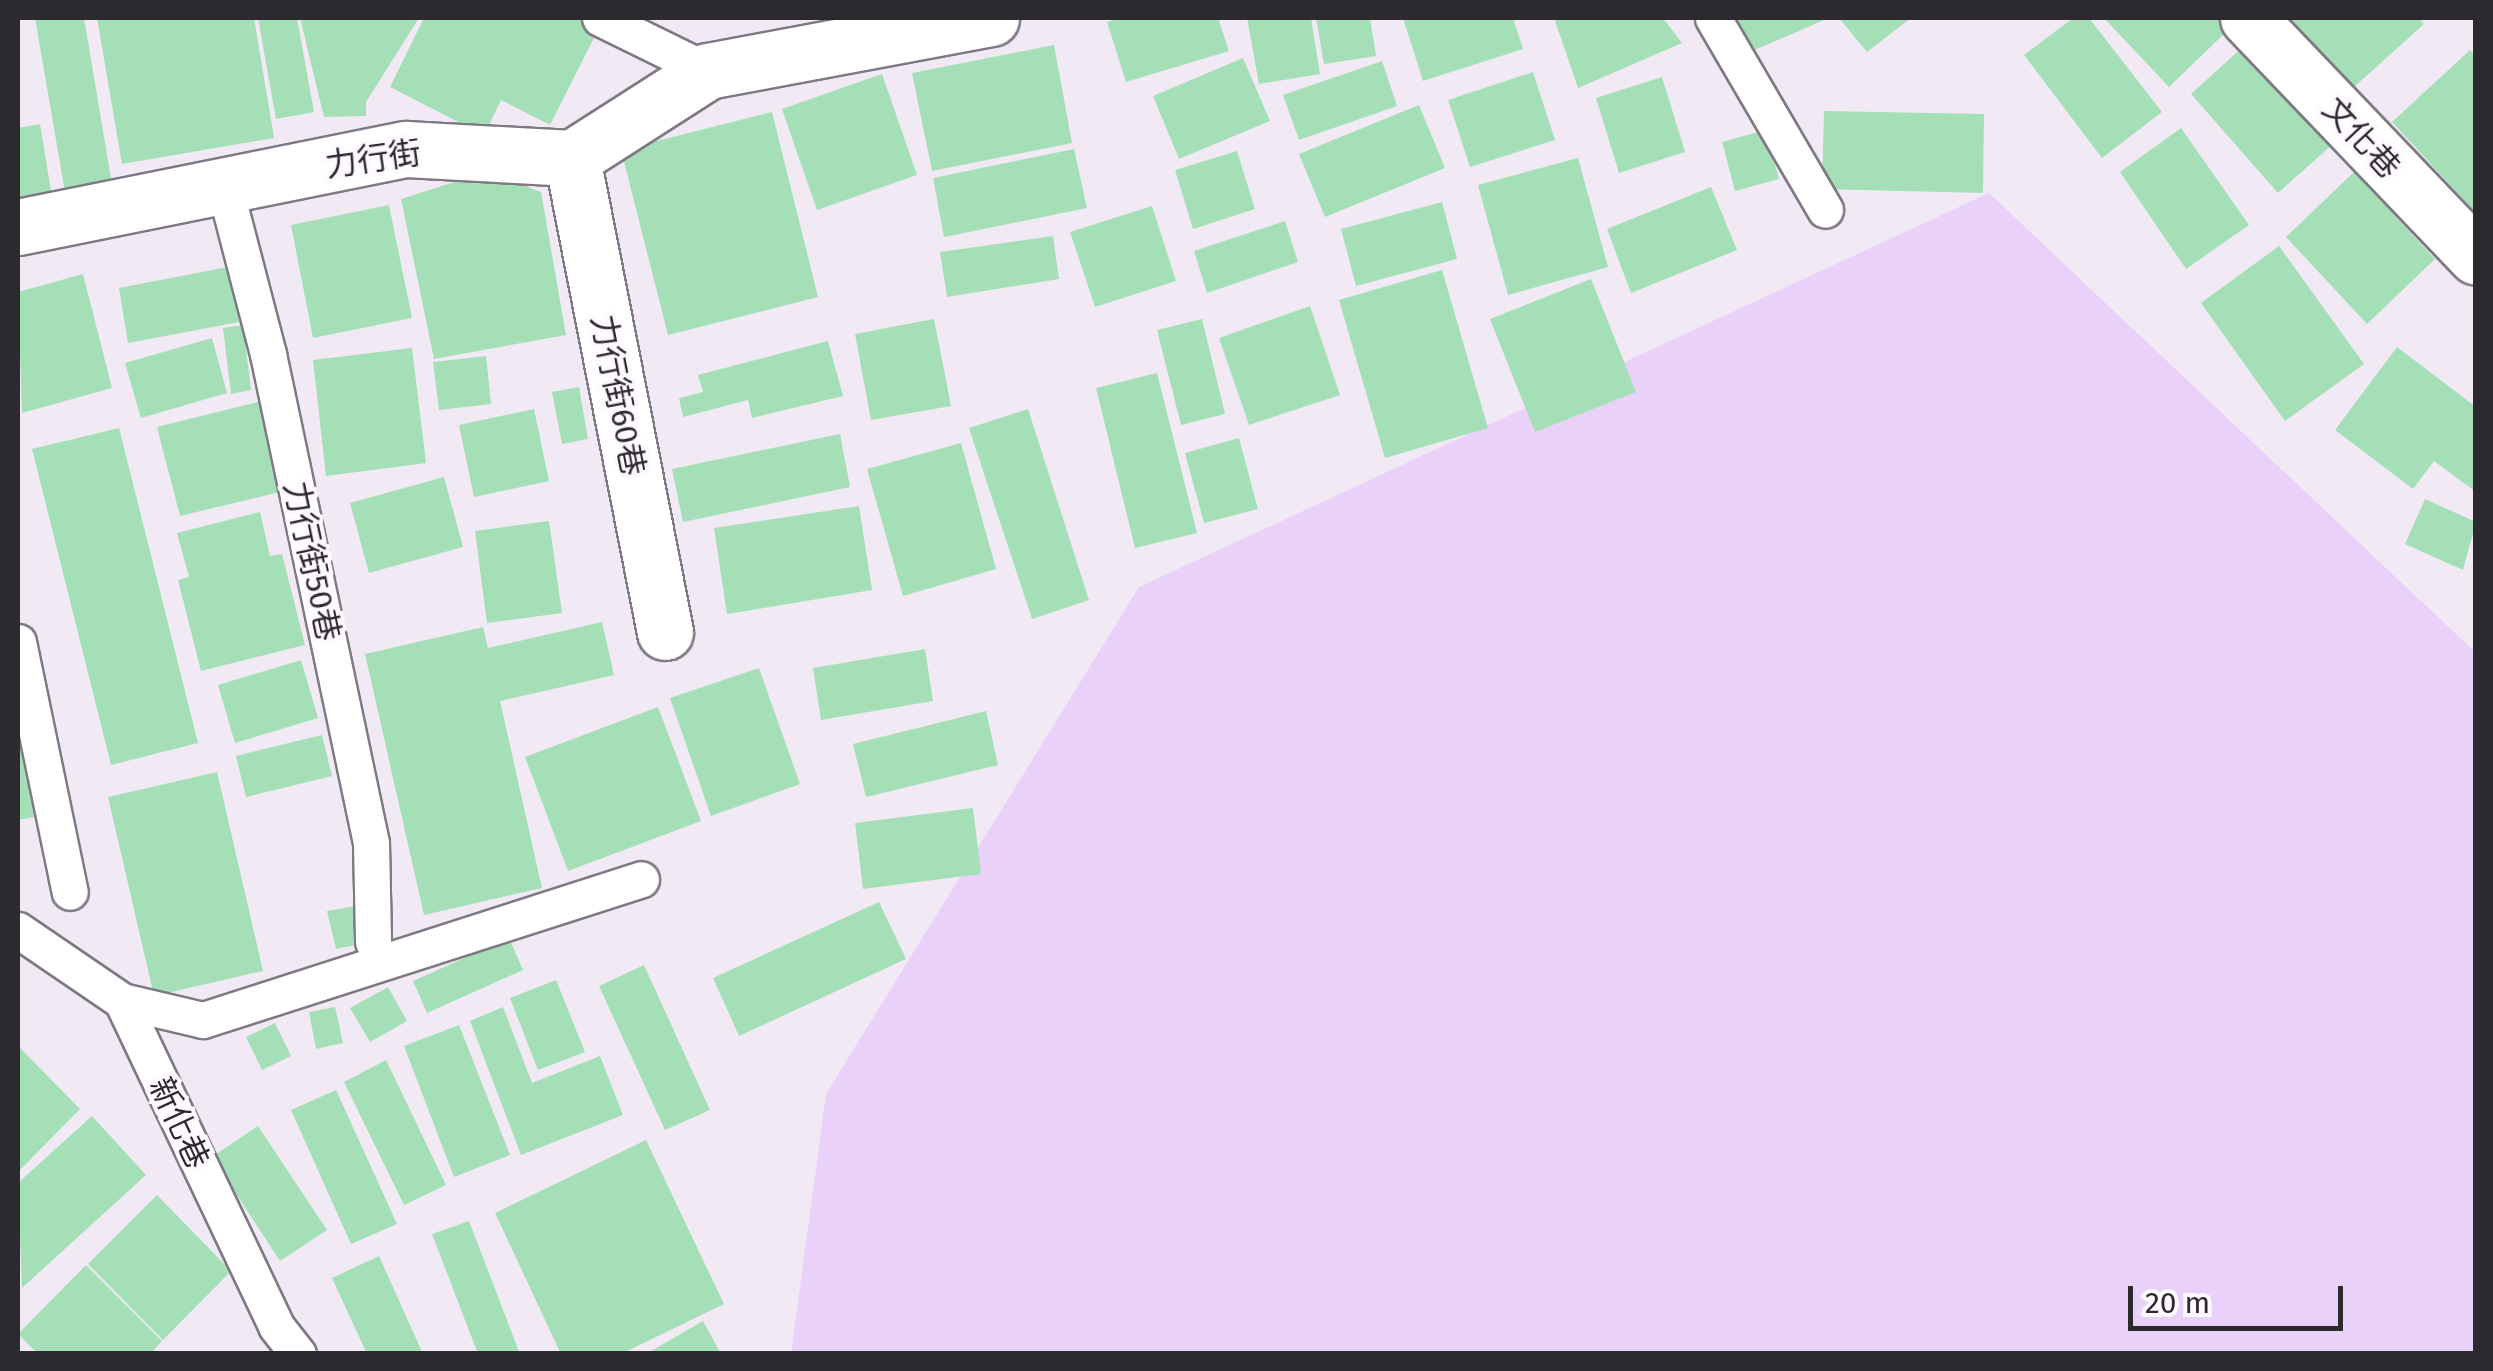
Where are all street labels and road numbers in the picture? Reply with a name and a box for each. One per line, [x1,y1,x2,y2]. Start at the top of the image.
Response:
street label: 文化巷 [2314,90,2408,186]
street label: 力行街 [323,133,423,185]
street label: 力行街60巷 [584,311,652,479]
street label: 力行街50巷 [276,478,348,644]
street label: 新化巷 [141,1071,217,1175]

